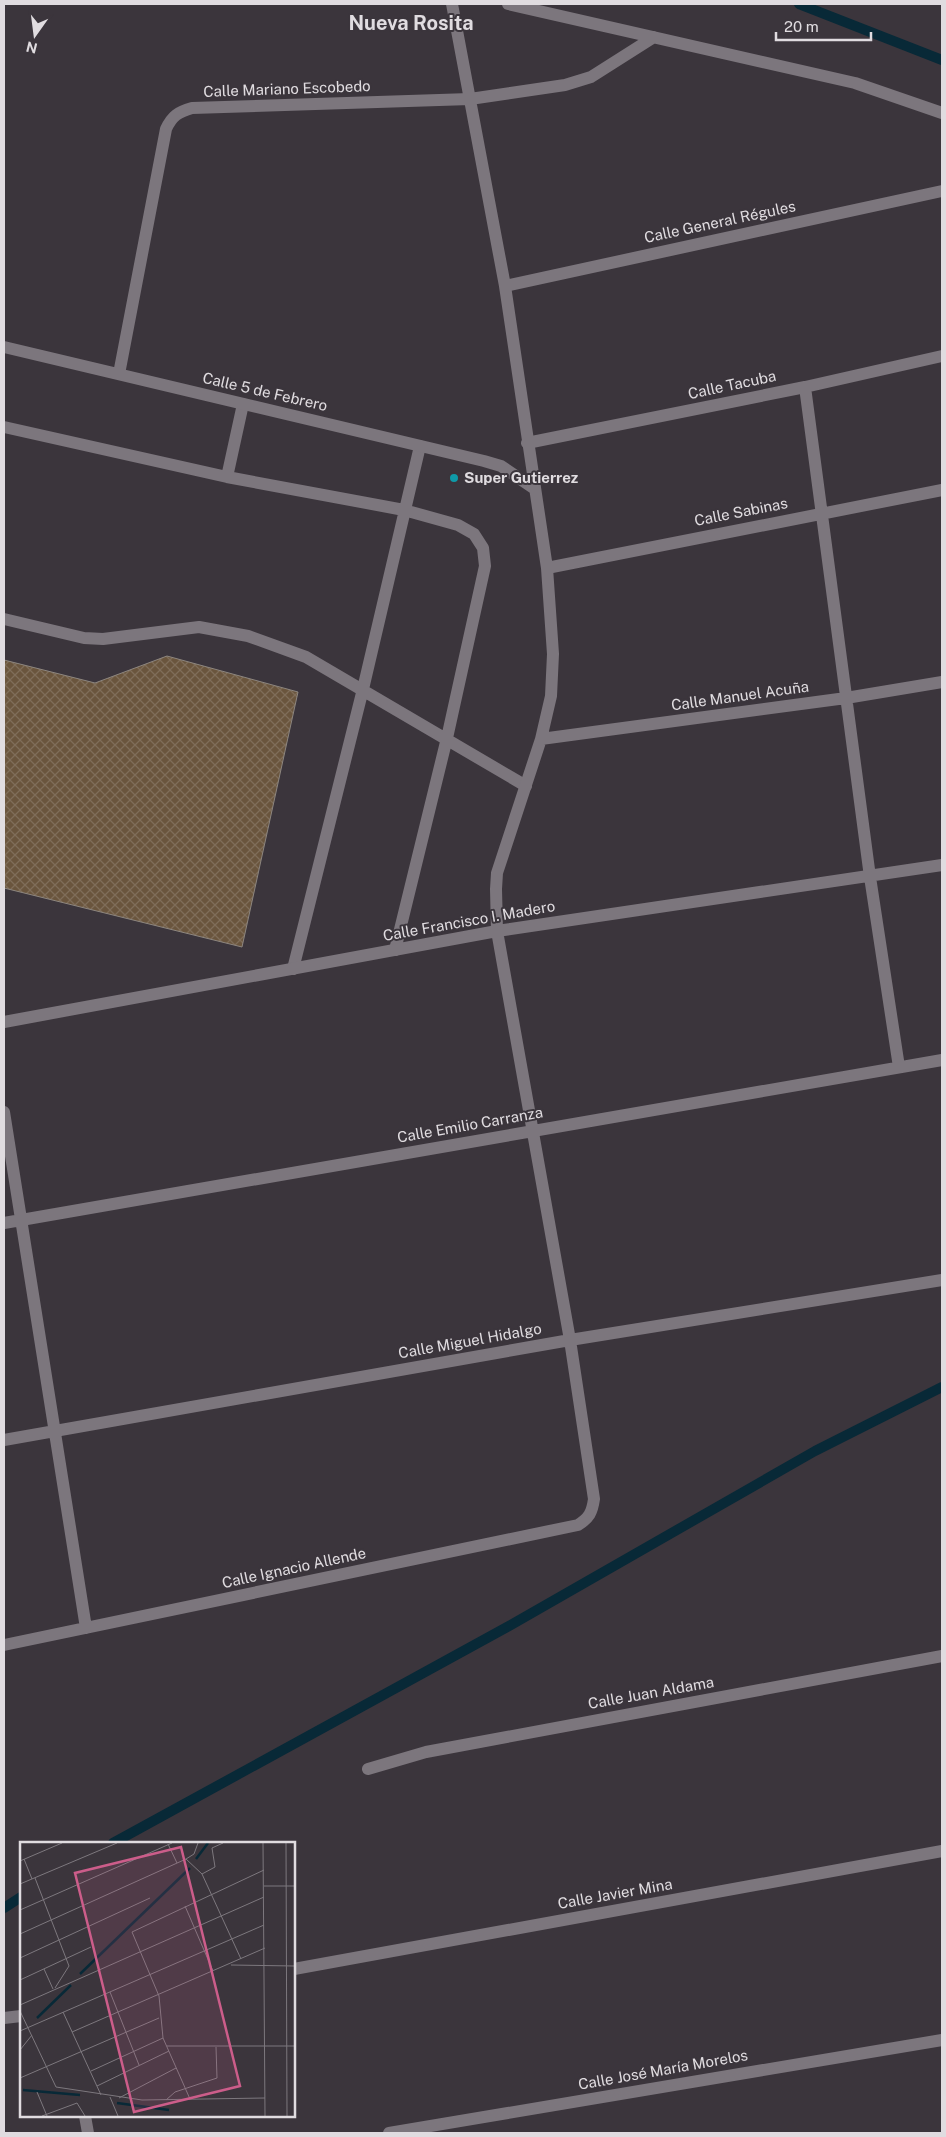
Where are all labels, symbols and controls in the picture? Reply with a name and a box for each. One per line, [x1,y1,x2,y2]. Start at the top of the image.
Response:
north arrow [10,10,60,60]
scale bar [776,10,871,42]
district label: Nueva Rosita [348,11,474,35]
text: 20 m [784,18,819,35]
text: N [25,39,39,57]
street label: Calle Mariano Escobedo [203,77,371,100]
street label: Calle General Régules [643,197,797,246]
street label: Calle Tacuba [686,367,777,402]
street label: Calle 5 de Febrero [201,369,329,414]
place label: Super Gutierrez [464,469,578,486]
marker: Super Gutierrez [448,472,460,484]
street label: Calle Sabinas [693,494,789,529]
street label: Calle Manuel Acuña [670,677,810,714]
street label: Calle Francisco I. Madero [382,897,556,944]
street label: Calle Emilio Carranza [396,1103,544,1146]
street label: Calle Miguel Hidalgo [397,1320,543,1361]
street label: Calle Ignacio Allende [220,1544,368,1591]
street label: Calle Juan Aldama [587,1673,715,1712]
inset map [20,1842,295,2117]
street label: Calle Javier Mina [556,1875,674,1912]
street label: Calle José María Morelos [577,2046,749,2093]

